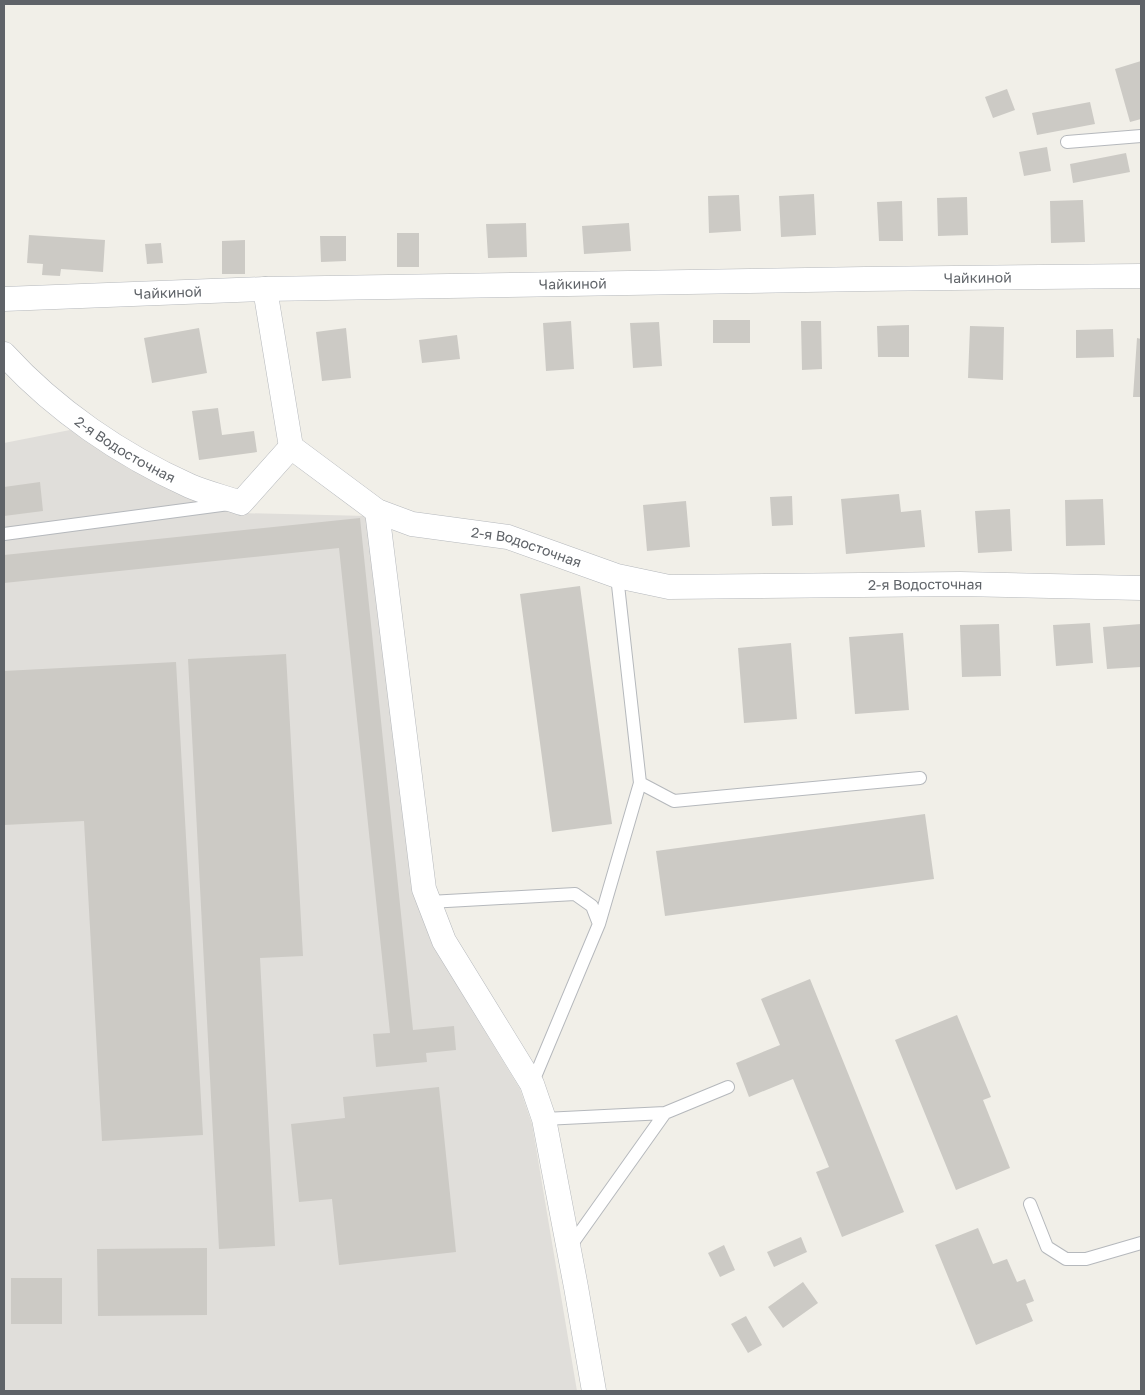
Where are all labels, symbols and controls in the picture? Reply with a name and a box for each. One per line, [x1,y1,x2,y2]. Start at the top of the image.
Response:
street label: Чайкиной [944,268,1012,286]
street label: Чайкиной [539,274,607,292]
street label: Чайкиной [134,282,202,302]
street label: 2-я Водосточная [72,412,178,486]
street label: 2-я Водосточная [470,523,584,571]
street label: 2-я Водосточная [868,575,983,593]

